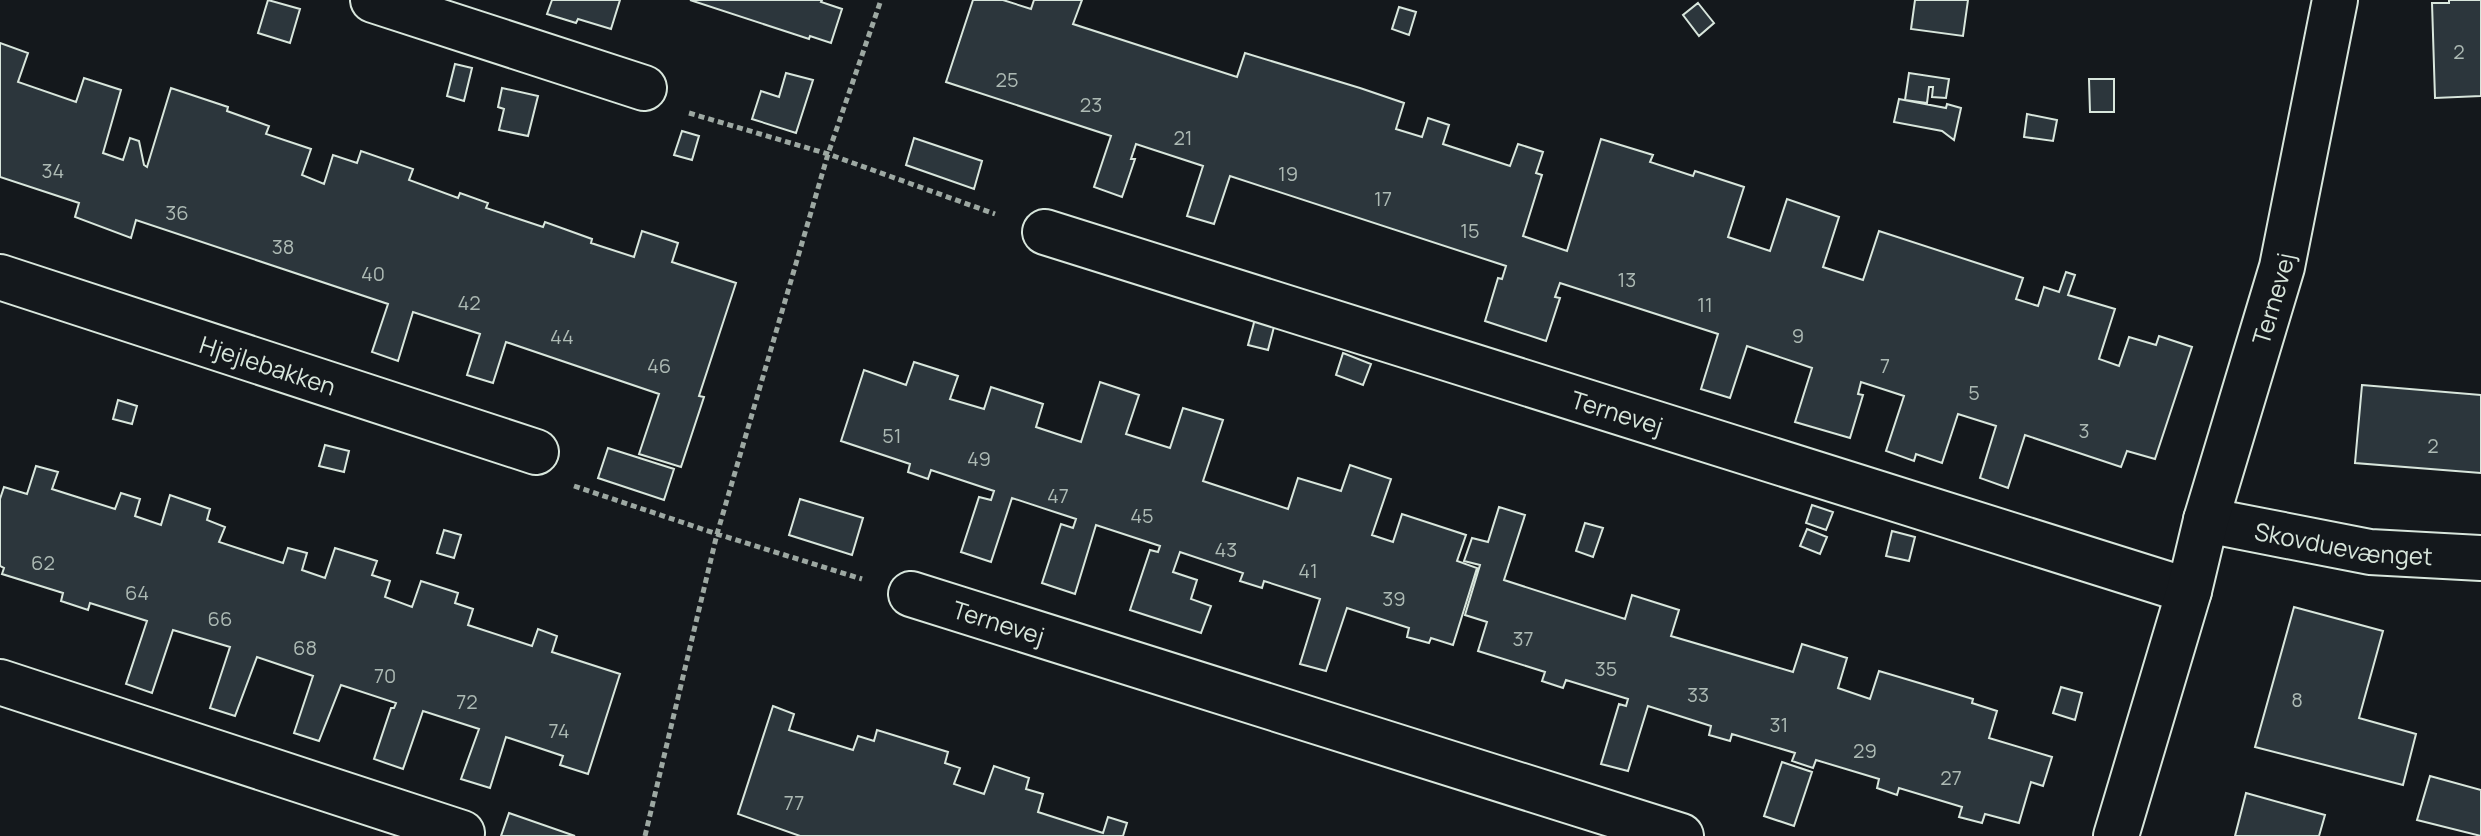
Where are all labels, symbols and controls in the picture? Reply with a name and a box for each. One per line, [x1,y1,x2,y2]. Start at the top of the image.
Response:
house number: 2 [2453,38,2465,65]
house number: 25 [996,66,1018,93]
house number: 23 [1080,91,1102,118]
house number: 21 [1173,124,1193,151]
house number: 34 [42,157,64,184]
house number: 19 [1278,160,1298,187]
house number: 17 [1374,185,1392,212]
house number: 36 [165,199,189,226]
house number: 15 [1460,217,1480,244]
house number: 38 [272,233,294,260]
street label: Ternevej [2243,250,2301,348]
house number: 40 [361,260,385,287]
house number: 13 [1618,266,1636,293]
house number: 42 [457,289,481,316]
house number: 11 [1697,291,1713,318]
house number: 9 [1792,322,1804,349]
house number: 44 [550,323,574,350]
street label: Hjejlebakken [196,327,340,402]
house number: 46 [647,352,671,379]
house number: 7 [1880,352,1890,379]
house number: 5 [1968,379,1980,406]
street label: Ternevej [1567,382,1668,442]
house number: 3 [2078,417,2090,444]
house number: 51 [882,422,902,449]
house number: 2 [2427,432,2439,459]
house number: 49 [967,445,991,472]
house number: 47 [1047,482,1069,509]
house number: 45 [1130,502,1154,529]
street label: Skovduevænget [2252,513,2434,572]
house number: 43 [1215,536,1237,563]
house number: 62 [31,549,55,576]
house number: 41 [1298,557,1318,584]
house number: 64 [125,579,149,606]
house number: 39 [1382,585,1406,612]
street label: Ternevej [949,592,1049,652]
house number: 66 [208,605,232,632]
house number: 37 [1512,625,1534,652]
house number: 68 [293,634,317,661]
house number: 35 [1595,655,1617,682]
house number: 70 [374,662,396,689]
house number: 33 [1687,681,1709,708]
house number: 8 [2291,686,2303,713]
house number: 72 [456,688,478,715]
house number: 31 [1770,711,1788,738]
house number: 74 [548,717,570,744]
house number: 29 [1853,737,1877,764]
house number: 27 [1940,764,1962,791]
house number: 77 [784,789,804,816]

